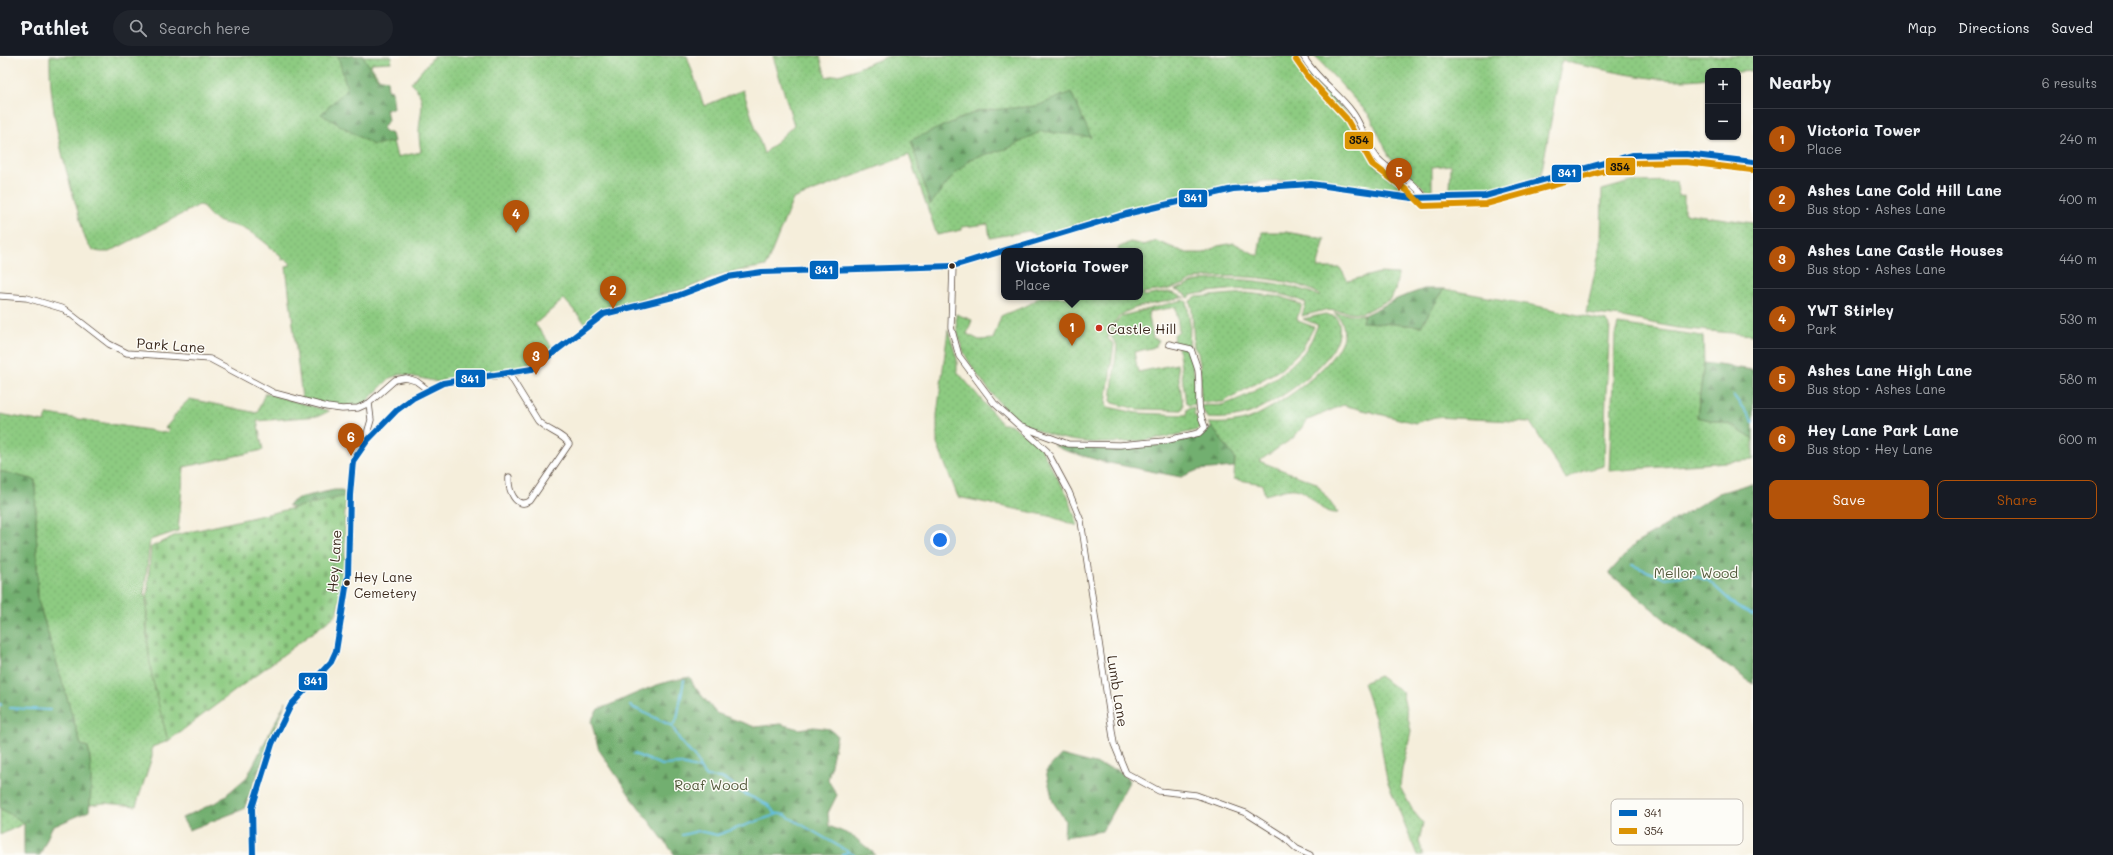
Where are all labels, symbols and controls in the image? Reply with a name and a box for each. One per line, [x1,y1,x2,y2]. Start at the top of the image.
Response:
search box [113,10,393,46]
text: Pathlet [20,15,89,40]
icon: search [127,17,149,39]
text: Search here [159,18,250,38]
text: Map [1908,18,1936,37]
text: Directions [1958,18,2029,37]
text: Saved [2051,18,2093,37]
map controls [1705,68,1741,140]
button: + [1705,68,1741,104]
text: Nearby [1769,71,1831,93]
text: 6 results [2042,74,2097,91]
button: − [1705,104,1741,140]
text: Victoria Tower [1807,120,1921,140]
text: 1 [1779,130,1785,147]
text: 240 m [2060,130,2097,147]
line badge: 354 [1344,131,1374,150]
text: 354 [1349,132,1369,147]
text: Place [1807,140,1842,157]
line badge: 354 [1605,157,1636,176]
pin: 5 [1386,158,1412,191]
text: 354 [1610,159,1630,174]
line badge: 341 [1551,164,1582,183]
text: 341 [1558,165,1576,180]
text: Ashes Lane Cold Hill Lane [1807,180,2002,200]
line badge: 341 [1178,189,1208,208]
text: 341 [1184,190,1202,205]
text: 2 [1778,190,1786,207]
text: 400 m [2059,190,2097,207]
pin: 4 [503,200,529,233]
text: Bus stop · Ashes Lane [1807,200,1946,217]
text: Ashes Lane Castle Houses [1807,240,2003,260]
popup [1001,248,1143,300]
text: 3 [1778,250,1786,267]
text: 440 m [2059,250,2097,267]
text: Victoria Tower [1015,256,1129,276]
line badge: 341 [809,260,839,280]
text: Bus stop · Ashes Lane [1807,260,1946,277]
unlabelled marker [947,261,957,271]
text: 341 [815,262,833,277]
pin: 2 [600,276,626,309]
text: Place [1015,276,1050,293]
text: YWT Stirley [1807,300,1894,320]
text: 4 [1778,310,1786,327]
text: 530 m [2059,310,2097,327]
pin: 1 [1059,313,1085,346]
place label: Castle Hill [1107,319,1177,338]
text: Park [1807,320,1836,337]
marker: Castle Hill [1094,323,1104,333]
street label: Park Lane [136,333,206,357]
pin: 3 [523,342,549,375]
text: Ashes Lane High Lane [1807,360,1972,380]
line badge: 341 [455,369,486,388]
text: 5 [1778,370,1786,387]
text: 580 m [2059,370,2097,387]
text: 341 [461,371,479,386]
text: Bus stop · Ashes Lane [1807,380,1946,397]
text: Hey Lane Park Lane [1807,420,1959,440]
pin: 6 [338,423,364,456]
text: 6 [1778,430,1786,447]
text: 600 m [2059,430,2097,447]
text: Bus stop · Hey Lane [1807,440,1933,457]
button: Save [1769,480,1929,519]
button: Share [1937,480,2097,519]
street label: Hey Lane [322,529,346,593]
your location [930,530,950,550]
park label: Mellor Wood [1654,563,1738,582]
place label: Hey Lane Cemetery [354,568,417,601]
marker: Hey Lane Cemetery [342,578,352,588]
street label: Lumb Lane [1103,654,1133,728]
line badge: 341 [298,672,328,691]
text: 341 [304,673,322,688]
park label: Roaf Wood [674,775,748,794]
legend [1611,799,1743,845]
text: 341 [1644,805,1662,820]
text: 354 [1644,823,1664,838]

